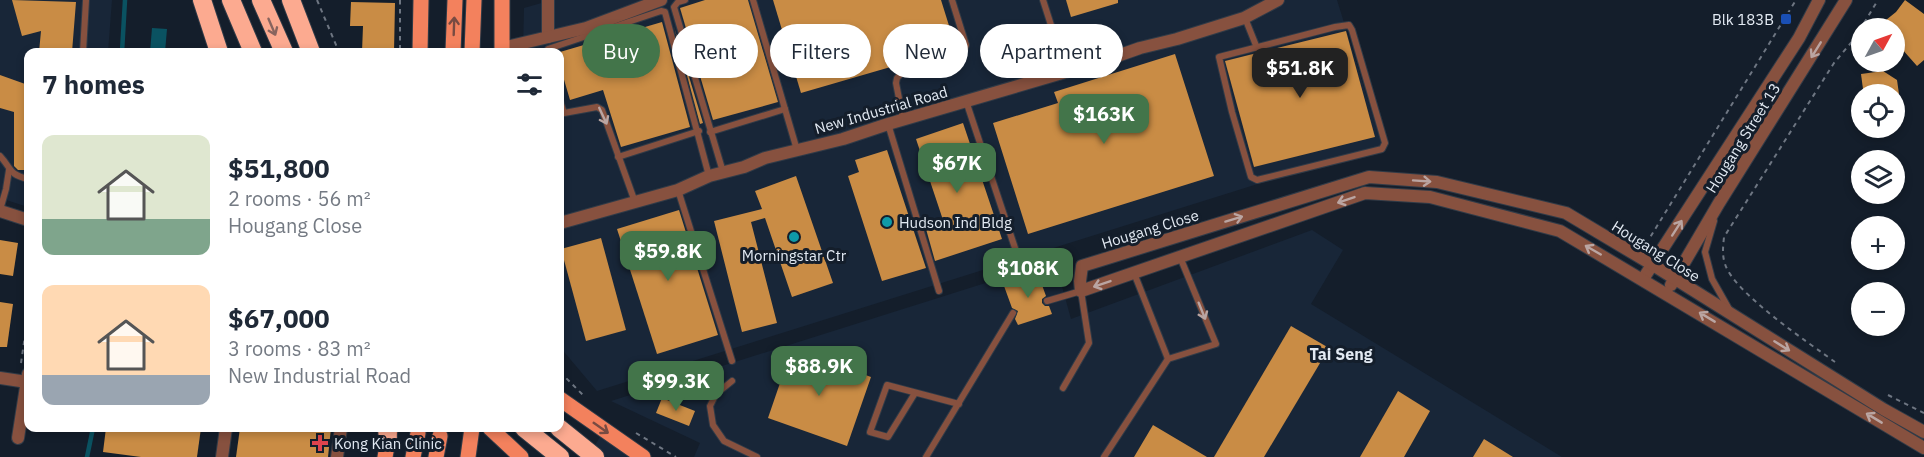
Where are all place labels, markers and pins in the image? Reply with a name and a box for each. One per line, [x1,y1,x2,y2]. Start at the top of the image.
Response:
place label: Blk 183B [1712,10,1774,29]
marker: Blk 183B [1779,12,1793,26]
pin: $51.8K [1251,48,1349,99]
pin: $163K [1062,94,1146,145]
pin: $67K [921,143,993,194]
place label: Hudson Ind Bldg [899,213,1012,232]
marker: Hudson Ind Bldg [880,215,894,229]
marker: Morningstar Ctr [787,230,801,244]
pin: $59.8K [619,231,717,282]
place label: Morningstar Ctr [742,246,847,265]
pin: $108K [986,248,1070,299]
pin: $88.9K [770,346,868,397]
pin: $99.3K [627,361,725,412]
marker: Kong Kian Clinic [311,434,329,452]
place label: Kong Kian Clinic [334,434,442,453]

